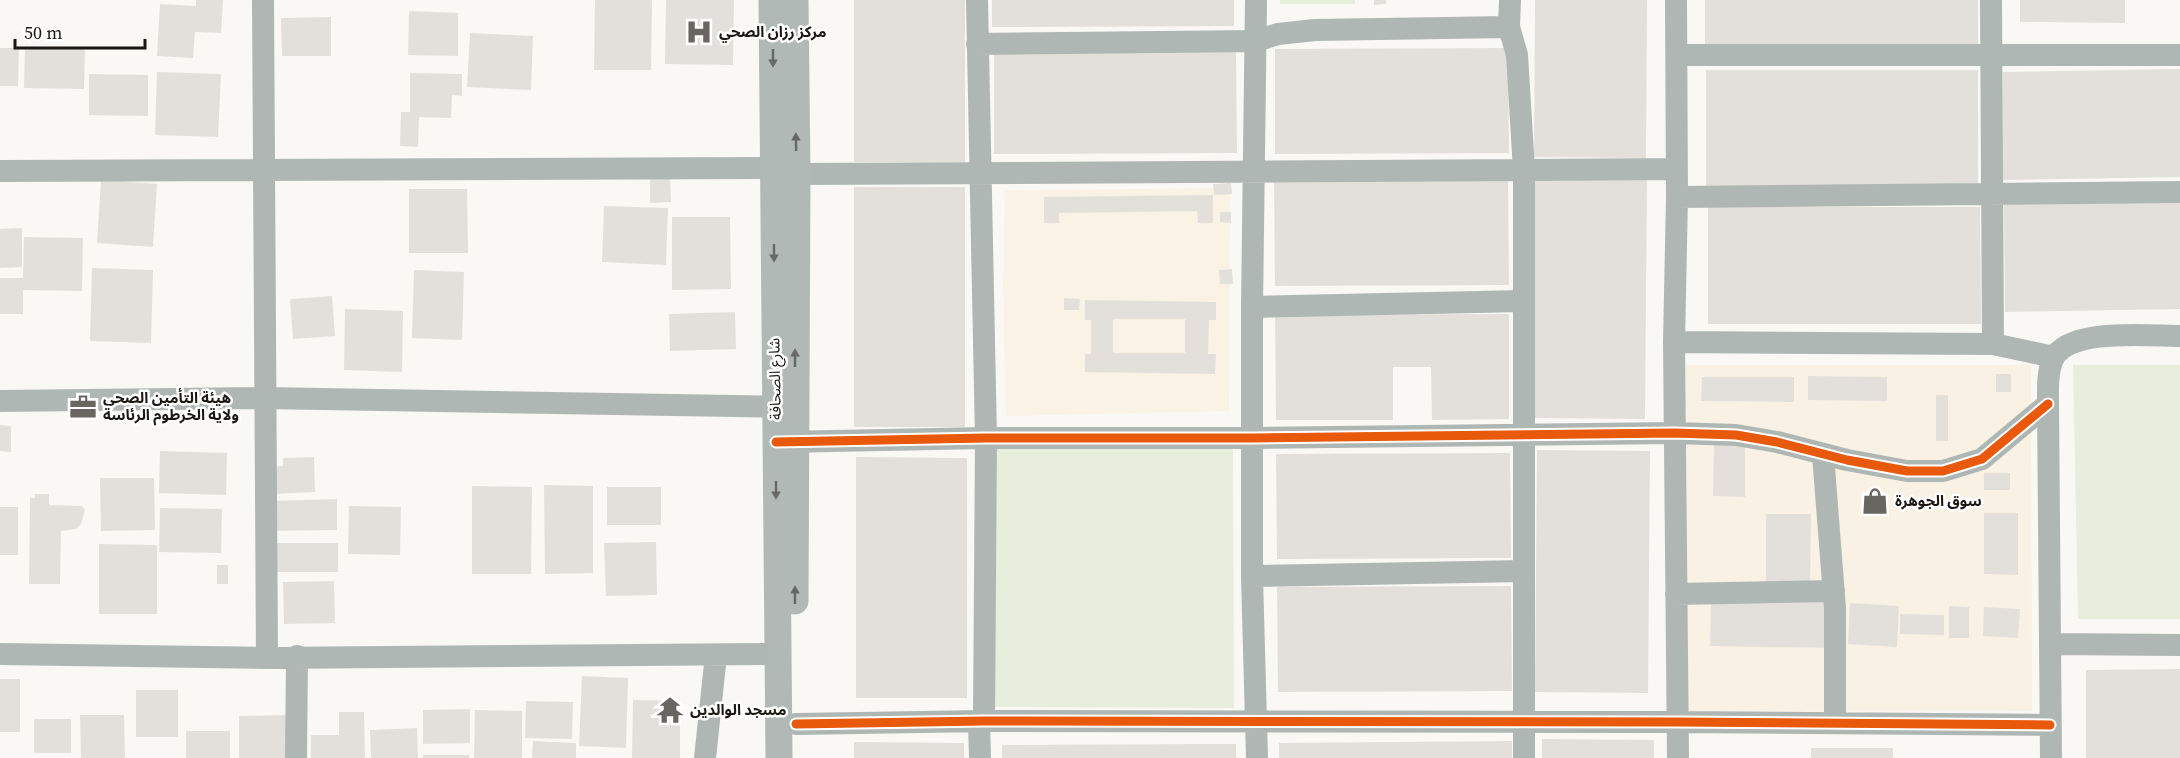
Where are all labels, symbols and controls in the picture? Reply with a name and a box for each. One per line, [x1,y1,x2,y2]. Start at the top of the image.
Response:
scale bar [15,12,146,50]
hospital icon: مركز رزان الصحي [684,17,714,47]
text: 50 m [24,20,62,45]
place label: مركز رزان الصحي [719,21,826,43]
one-way arrow [768,49,778,68]
one-way arrow [792,132,801,151]
one-way arrow [769,244,779,263]
street label: شارع الصحافة [763,337,788,420]
one-way arrow [790,348,800,367]
place label: هيئة التأمين الصحي ولاية الخرطوم الرئاسة [103,387,239,426]
office icon: هيئة التأمين الصحي ولاية الخرطوم الرئاسة [68,392,98,422]
one-way arrow [771,481,781,500]
shop icon: سوق الجوهرة [1860,486,1890,516]
place label: سوق الجوهرة [1895,490,1982,511]
one-way arrow [790,585,800,604]
temple icon: مسجد الوالدين [655,695,685,725]
place label: مسجد الوالدين [690,699,787,720]

